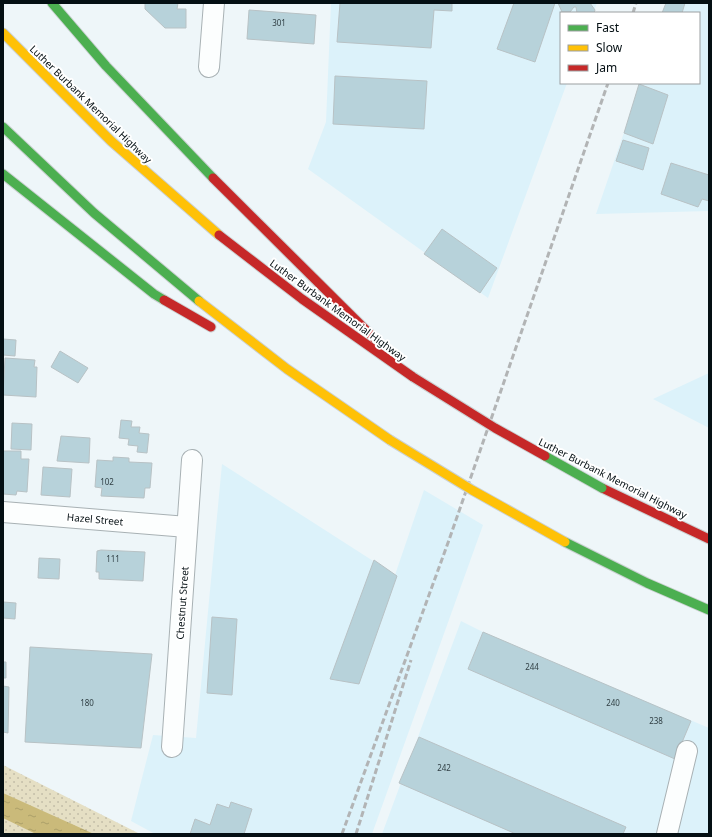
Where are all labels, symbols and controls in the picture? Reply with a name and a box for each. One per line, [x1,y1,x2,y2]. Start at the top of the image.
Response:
legend [560,12,700,84]
house number: 301 [272,17,286,28]
text: Fast [596,19,620,36]
text: Slow [596,39,623,56]
street label: Luther Burbank Memorial Highway [27,42,156,167]
text: Jam [595,59,617,76]
street label: Luther Burbank Memorial Highway [267,256,409,365]
street label: Luther Burbank Memorial Highway [536,434,690,522]
house number: 102 [100,476,114,487]
street label: Hazel Street [66,510,124,528]
house number: 111 [106,553,120,564]
street label: Chestnut Street [172,566,192,640]
house number: 244 [525,661,539,672]
house number: 180 [80,697,94,708]
house number: 240 [606,697,620,708]
house number: 238 [649,715,663,726]
house number: 242 [437,762,451,773]

